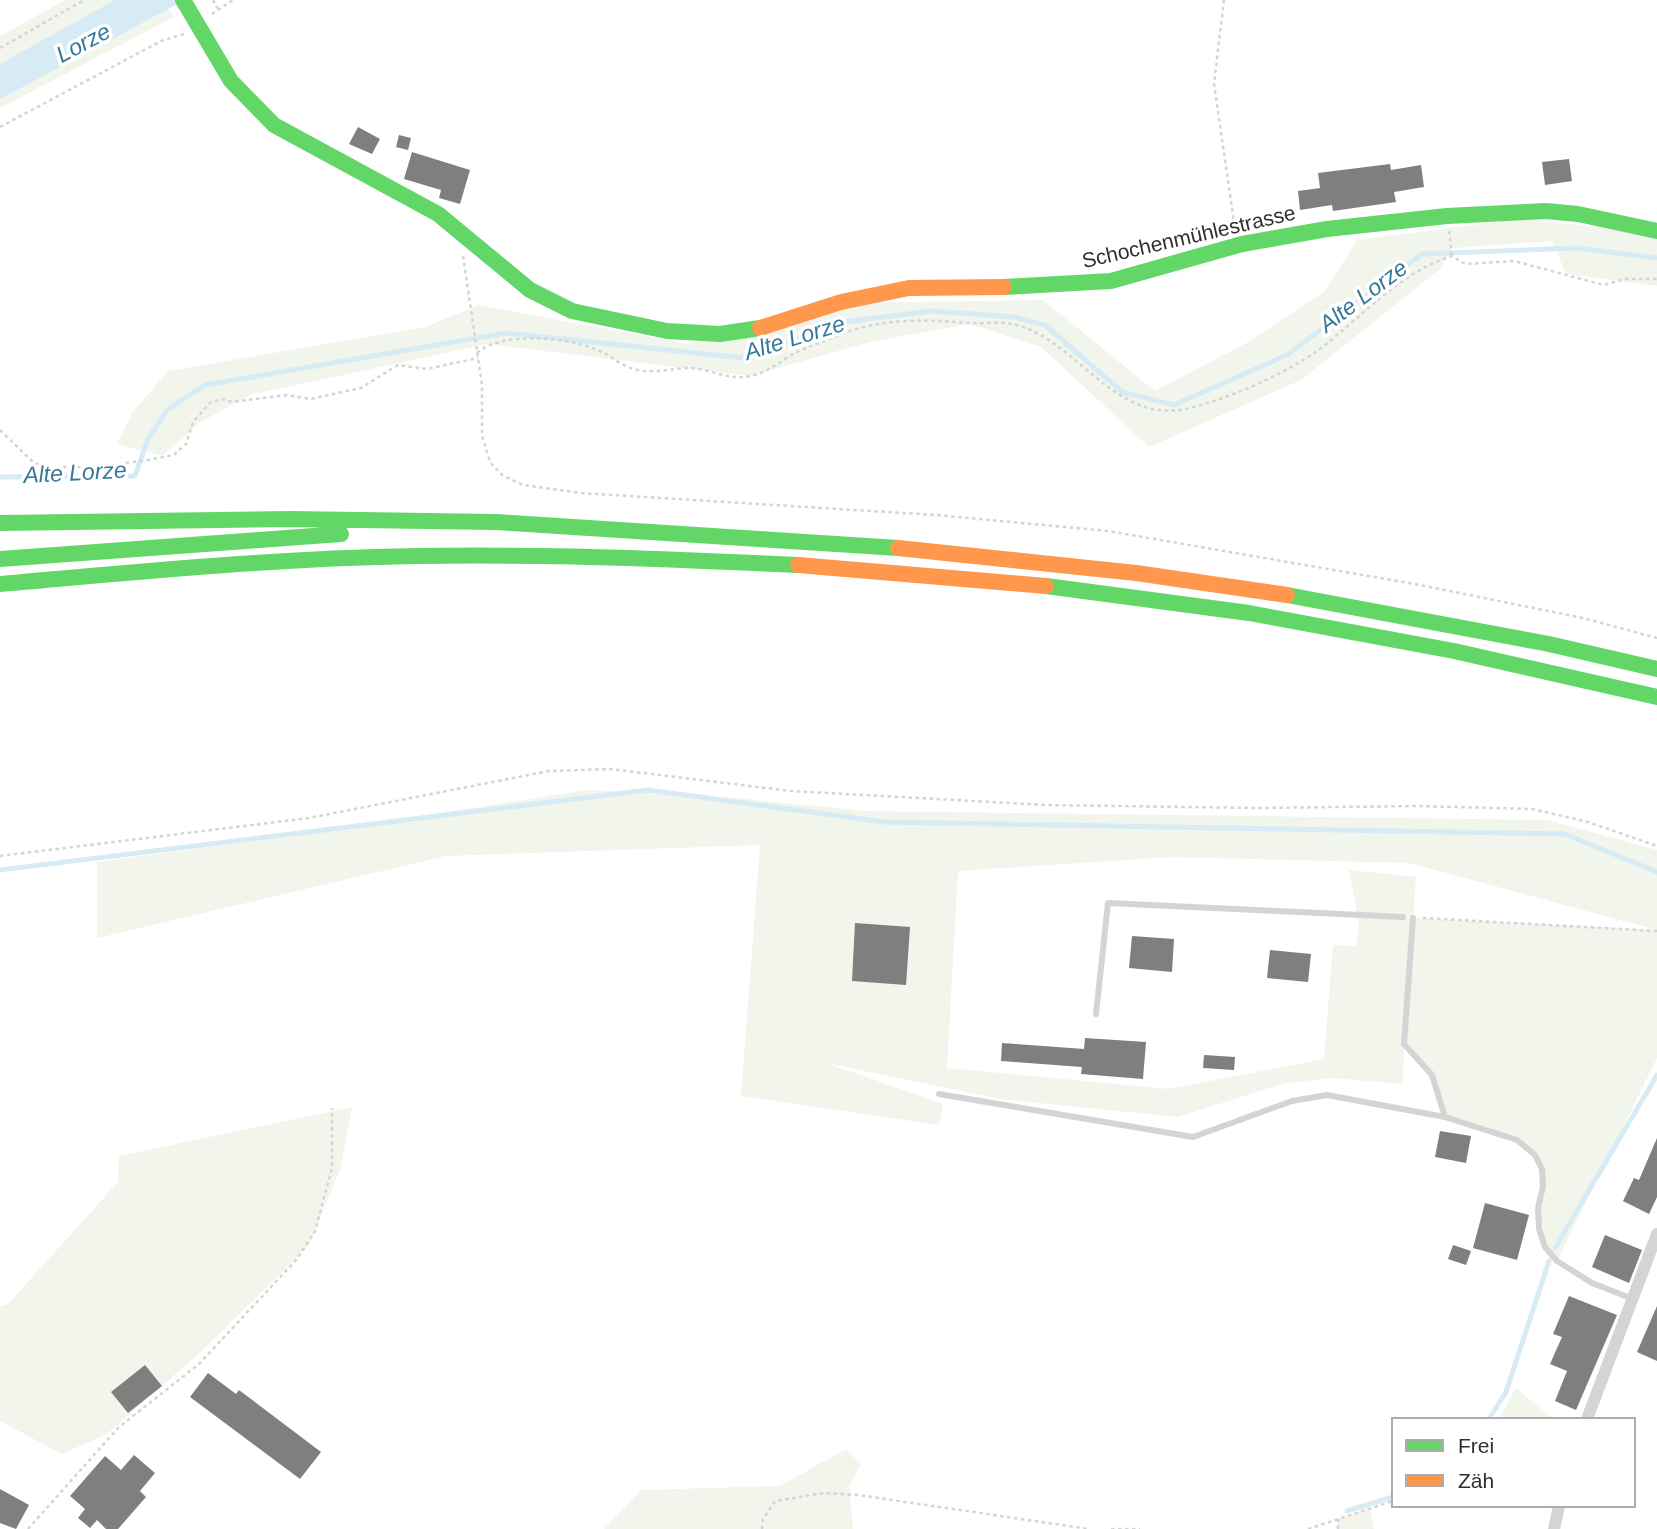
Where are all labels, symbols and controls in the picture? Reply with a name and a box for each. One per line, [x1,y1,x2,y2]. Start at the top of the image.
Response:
water label: Lorze [52,18,116,70]
street label: Schochenmühlestrasse [1080,201,1298,275]
water label: Alte Lorze [1314,255,1414,339]
water label: Alte Lorze [741,311,849,367]
water label: Alte Lorze [23,458,127,490]
legend [1391,1417,1636,1508]
text: Frei [1458,1434,1494,1457]
text: Zäh [1458,1469,1494,1492]

